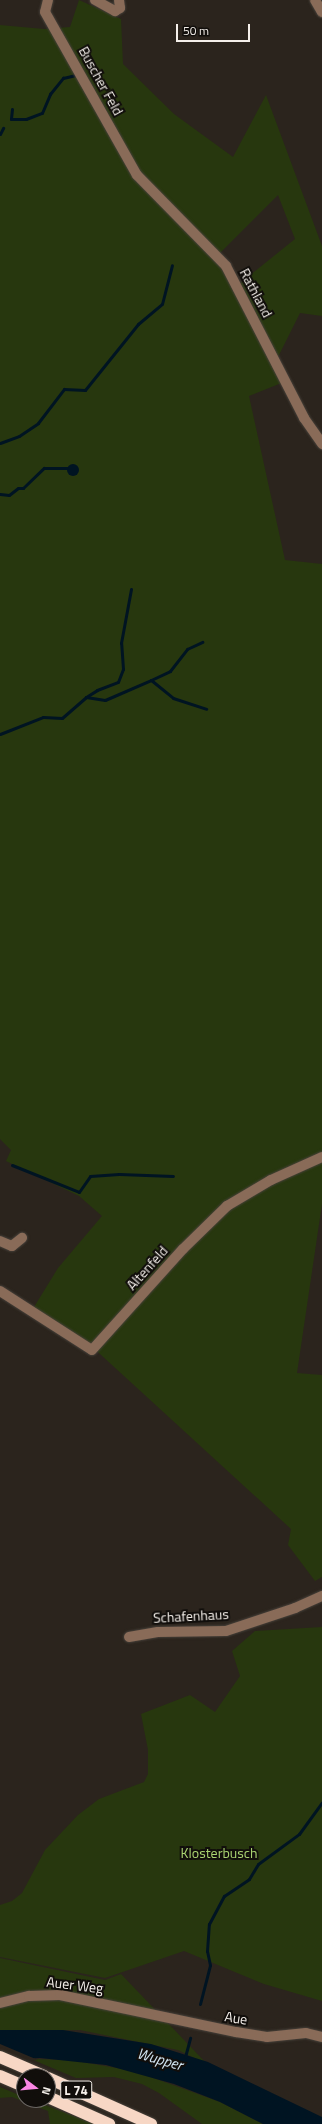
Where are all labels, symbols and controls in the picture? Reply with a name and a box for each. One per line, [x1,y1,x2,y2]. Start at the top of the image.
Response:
scale bar [178,16,252,42]
text: 50 m [183,21,209,40]
street label: Buscher Feld [75,44,127,118]
street label: Rathland [236,266,276,320]
street label: Altenfeld [123,1243,171,1293]
street label: Schafenhaus [153,1606,229,1626]
park label: Klosterbusch [181,1845,257,1861]
street label: Auer Weg [46,1973,104,1997]
street label: Aue [223,2008,249,2028]
water label: Wupper [135,2044,185,2074]
north arrow [16,2068,56,2108]
road number: L 74 [60,2079,92,2101]
text: N [38,2085,55,2097]

